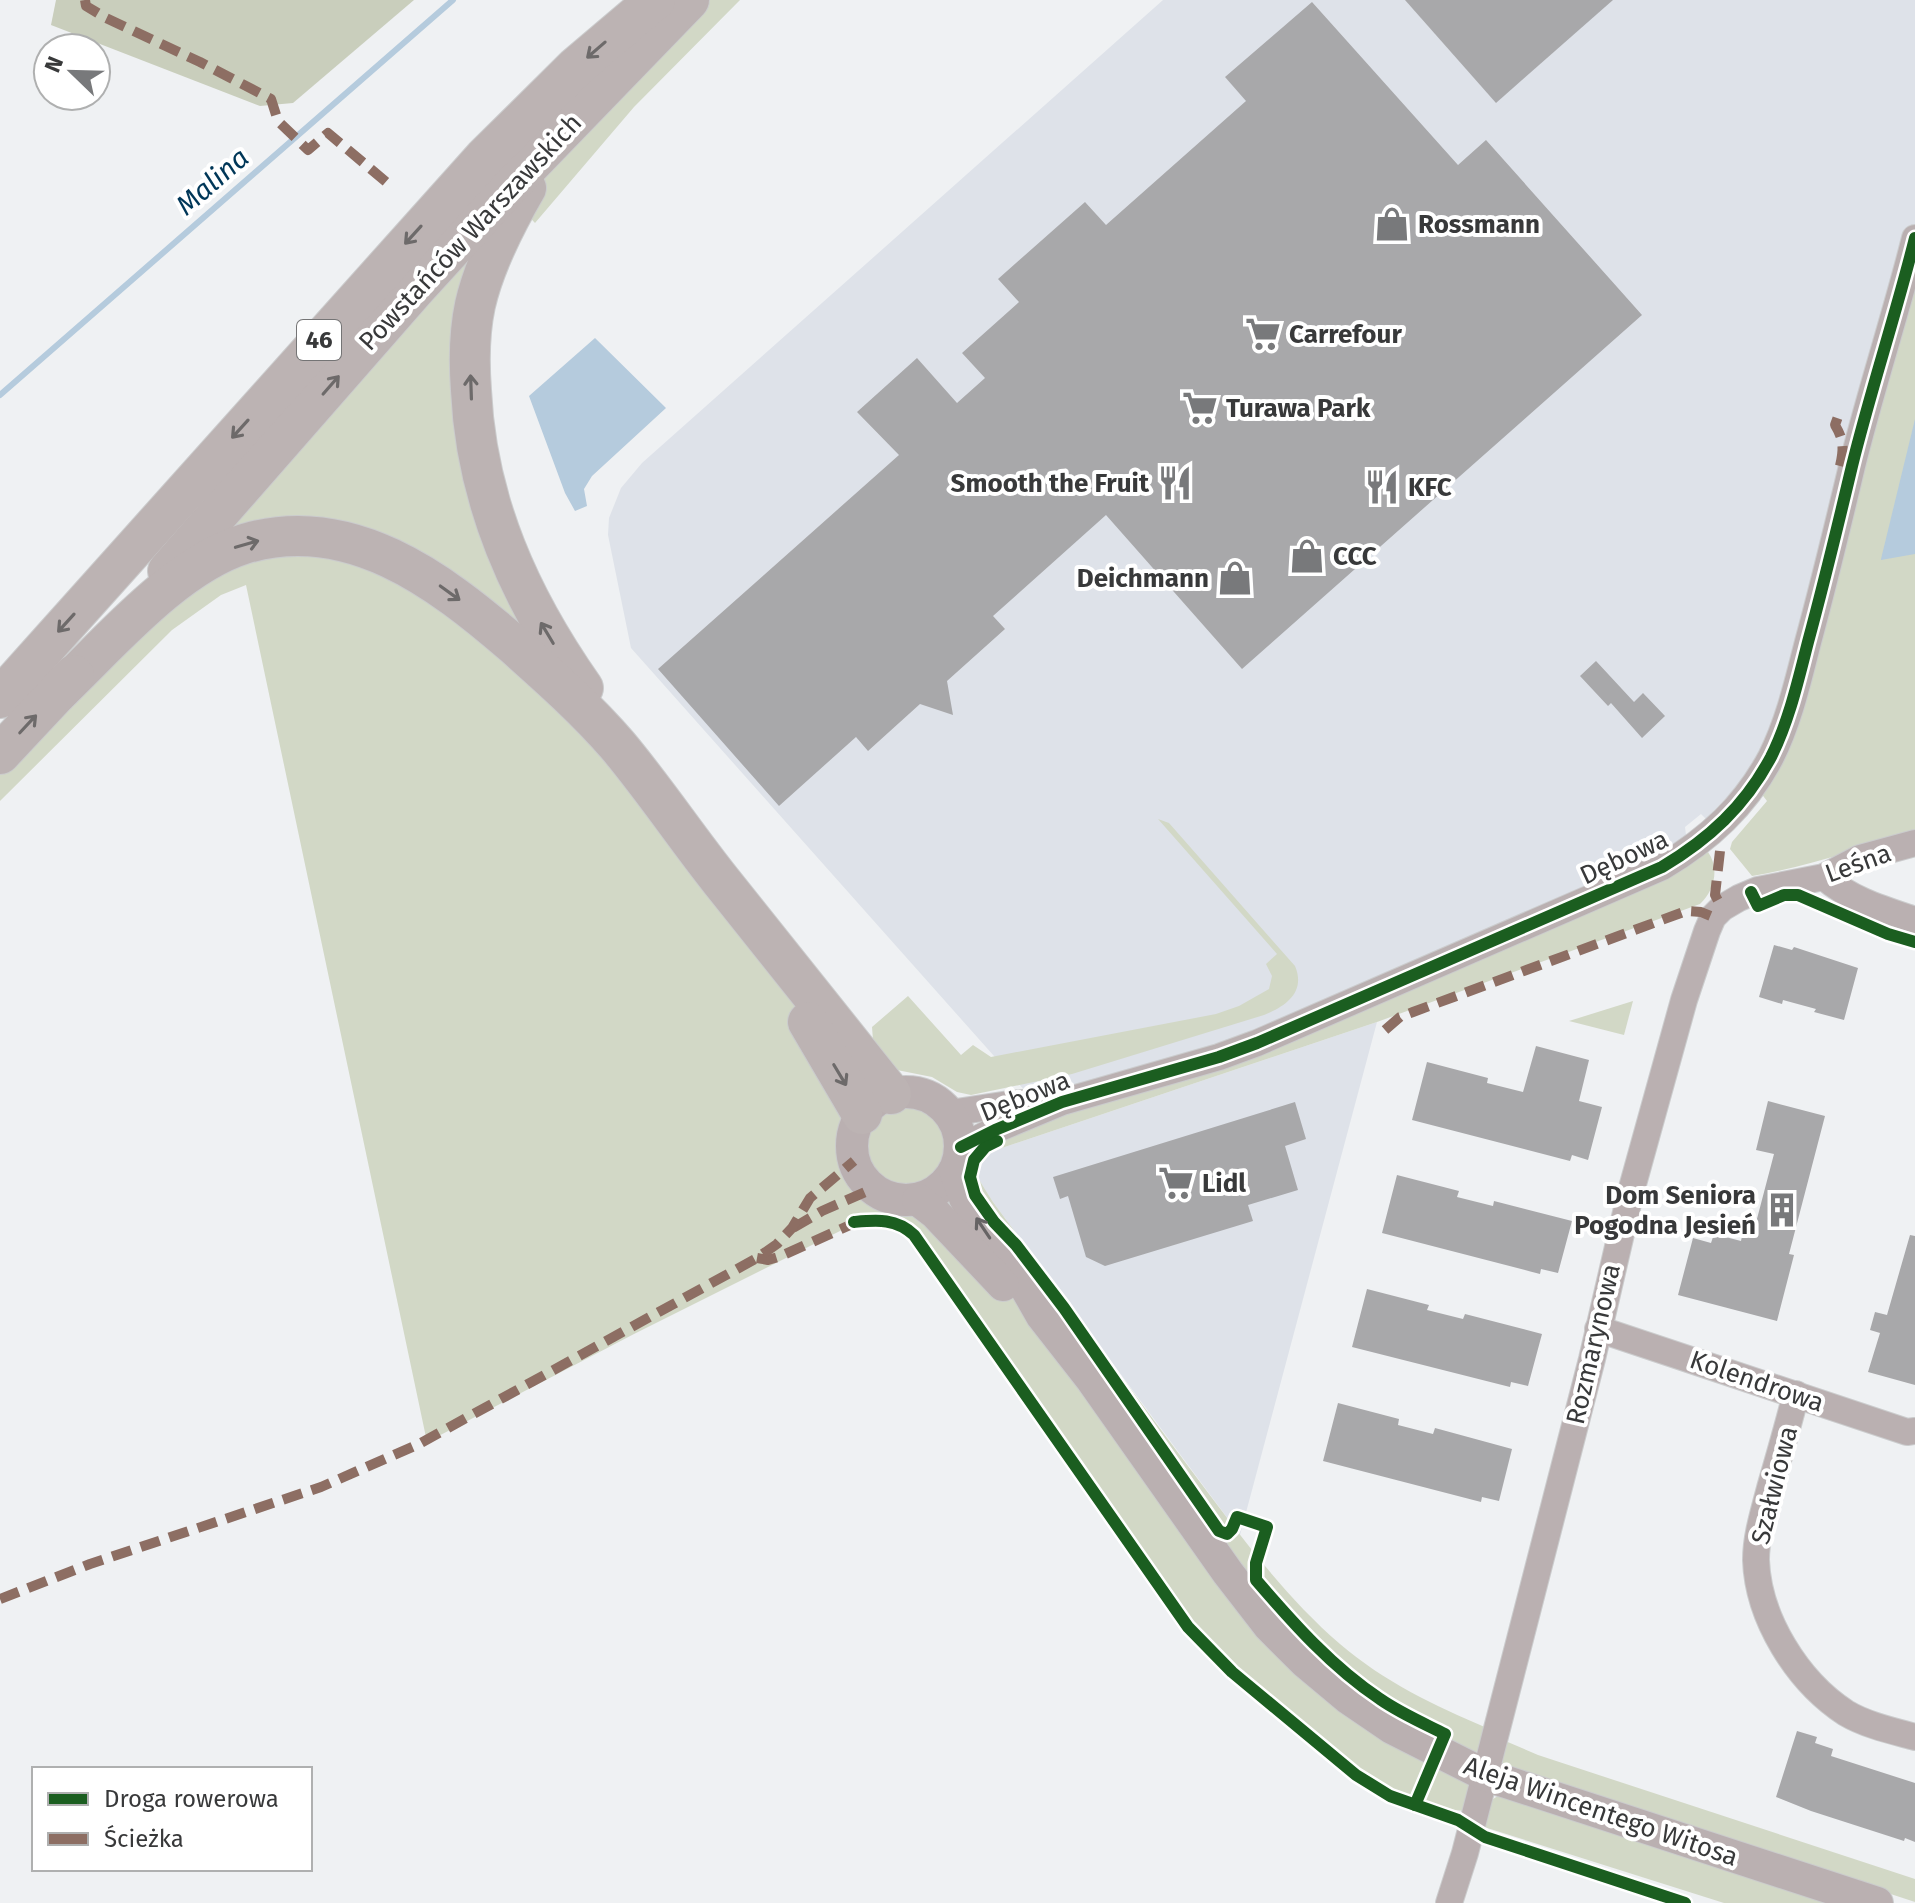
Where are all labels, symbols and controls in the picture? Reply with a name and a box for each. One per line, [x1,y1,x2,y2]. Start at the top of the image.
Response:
north arrow [32,32,112,112]
one-way arrow [586,41,606,59]
text: N [39,52,69,76]
street label: Powstańców Warszawskich [353,108,588,357]
water label: Malina [169,141,255,222]
shop icon: Rossmann [1373,205,1411,243]
place label: Rossmann [1418,209,1540,240]
one-way arrow [405,225,423,245]
supermarket icon: Carrefour [1244,315,1282,353]
place label: Carrefour [1289,319,1402,350]
road number: 46 [297,320,341,360]
one-way arrow [463,374,478,401]
one-way arrow [322,375,340,395]
supermarket icon: Turawa Park [1181,389,1219,427]
place label: Turawa Park [1226,393,1371,424]
one-way arrow [230,419,249,439]
restaurant icon: Smooth the Fruit [1156,464,1194,502]
place label: Smooth the Fruit [951,468,1150,499]
restaurant icon: KFC [1363,468,1401,506]
place label: KFC [1408,472,1452,503]
one-way arrow [233,536,259,551]
shop icon: CCC [1288,537,1326,575]
place label: CCC [1333,541,1377,572]
shop icon: Deichmann [1216,559,1254,597]
place label: Deichmann [1077,563,1209,594]
one-way arrow [439,584,461,601]
one-way arrow [58,612,76,632]
one-way arrow [538,622,554,645]
one-way arrow [19,714,38,734]
street label: Dębowa [1575,824,1673,891]
street label: Leśna [1821,837,1895,890]
one-way arrow [832,1063,848,1086]
street label: Dębowa [976,1064,1075,1128]
supermarket icon: Lidl [1157,1164,1195,1202]
place label: Lidl [1202,1168,1246,1199]
place label: Dom Seniora Pogodna Jesień [1574,1180,1756,1241]
building icon: Dom Seniora Pogodna Jesień [1763,1191,1801,1229]
one-way arrow [975,1218,991,1240]
street label: Rozmarynowa [1560,1261,1627,1427]
street label: Kolendrowa [1686,1344,1828,1419]
street label: Szałwiowa [1745,1423,1804,1547]
street label: Aleja Wincentego Witosa [1460,1750,1742,1873]
legend [32,1767,312,1871]
text: Droga rowerowa [104,1785,279,1813]
text: Ścieżka [104,1824,184,1853]

